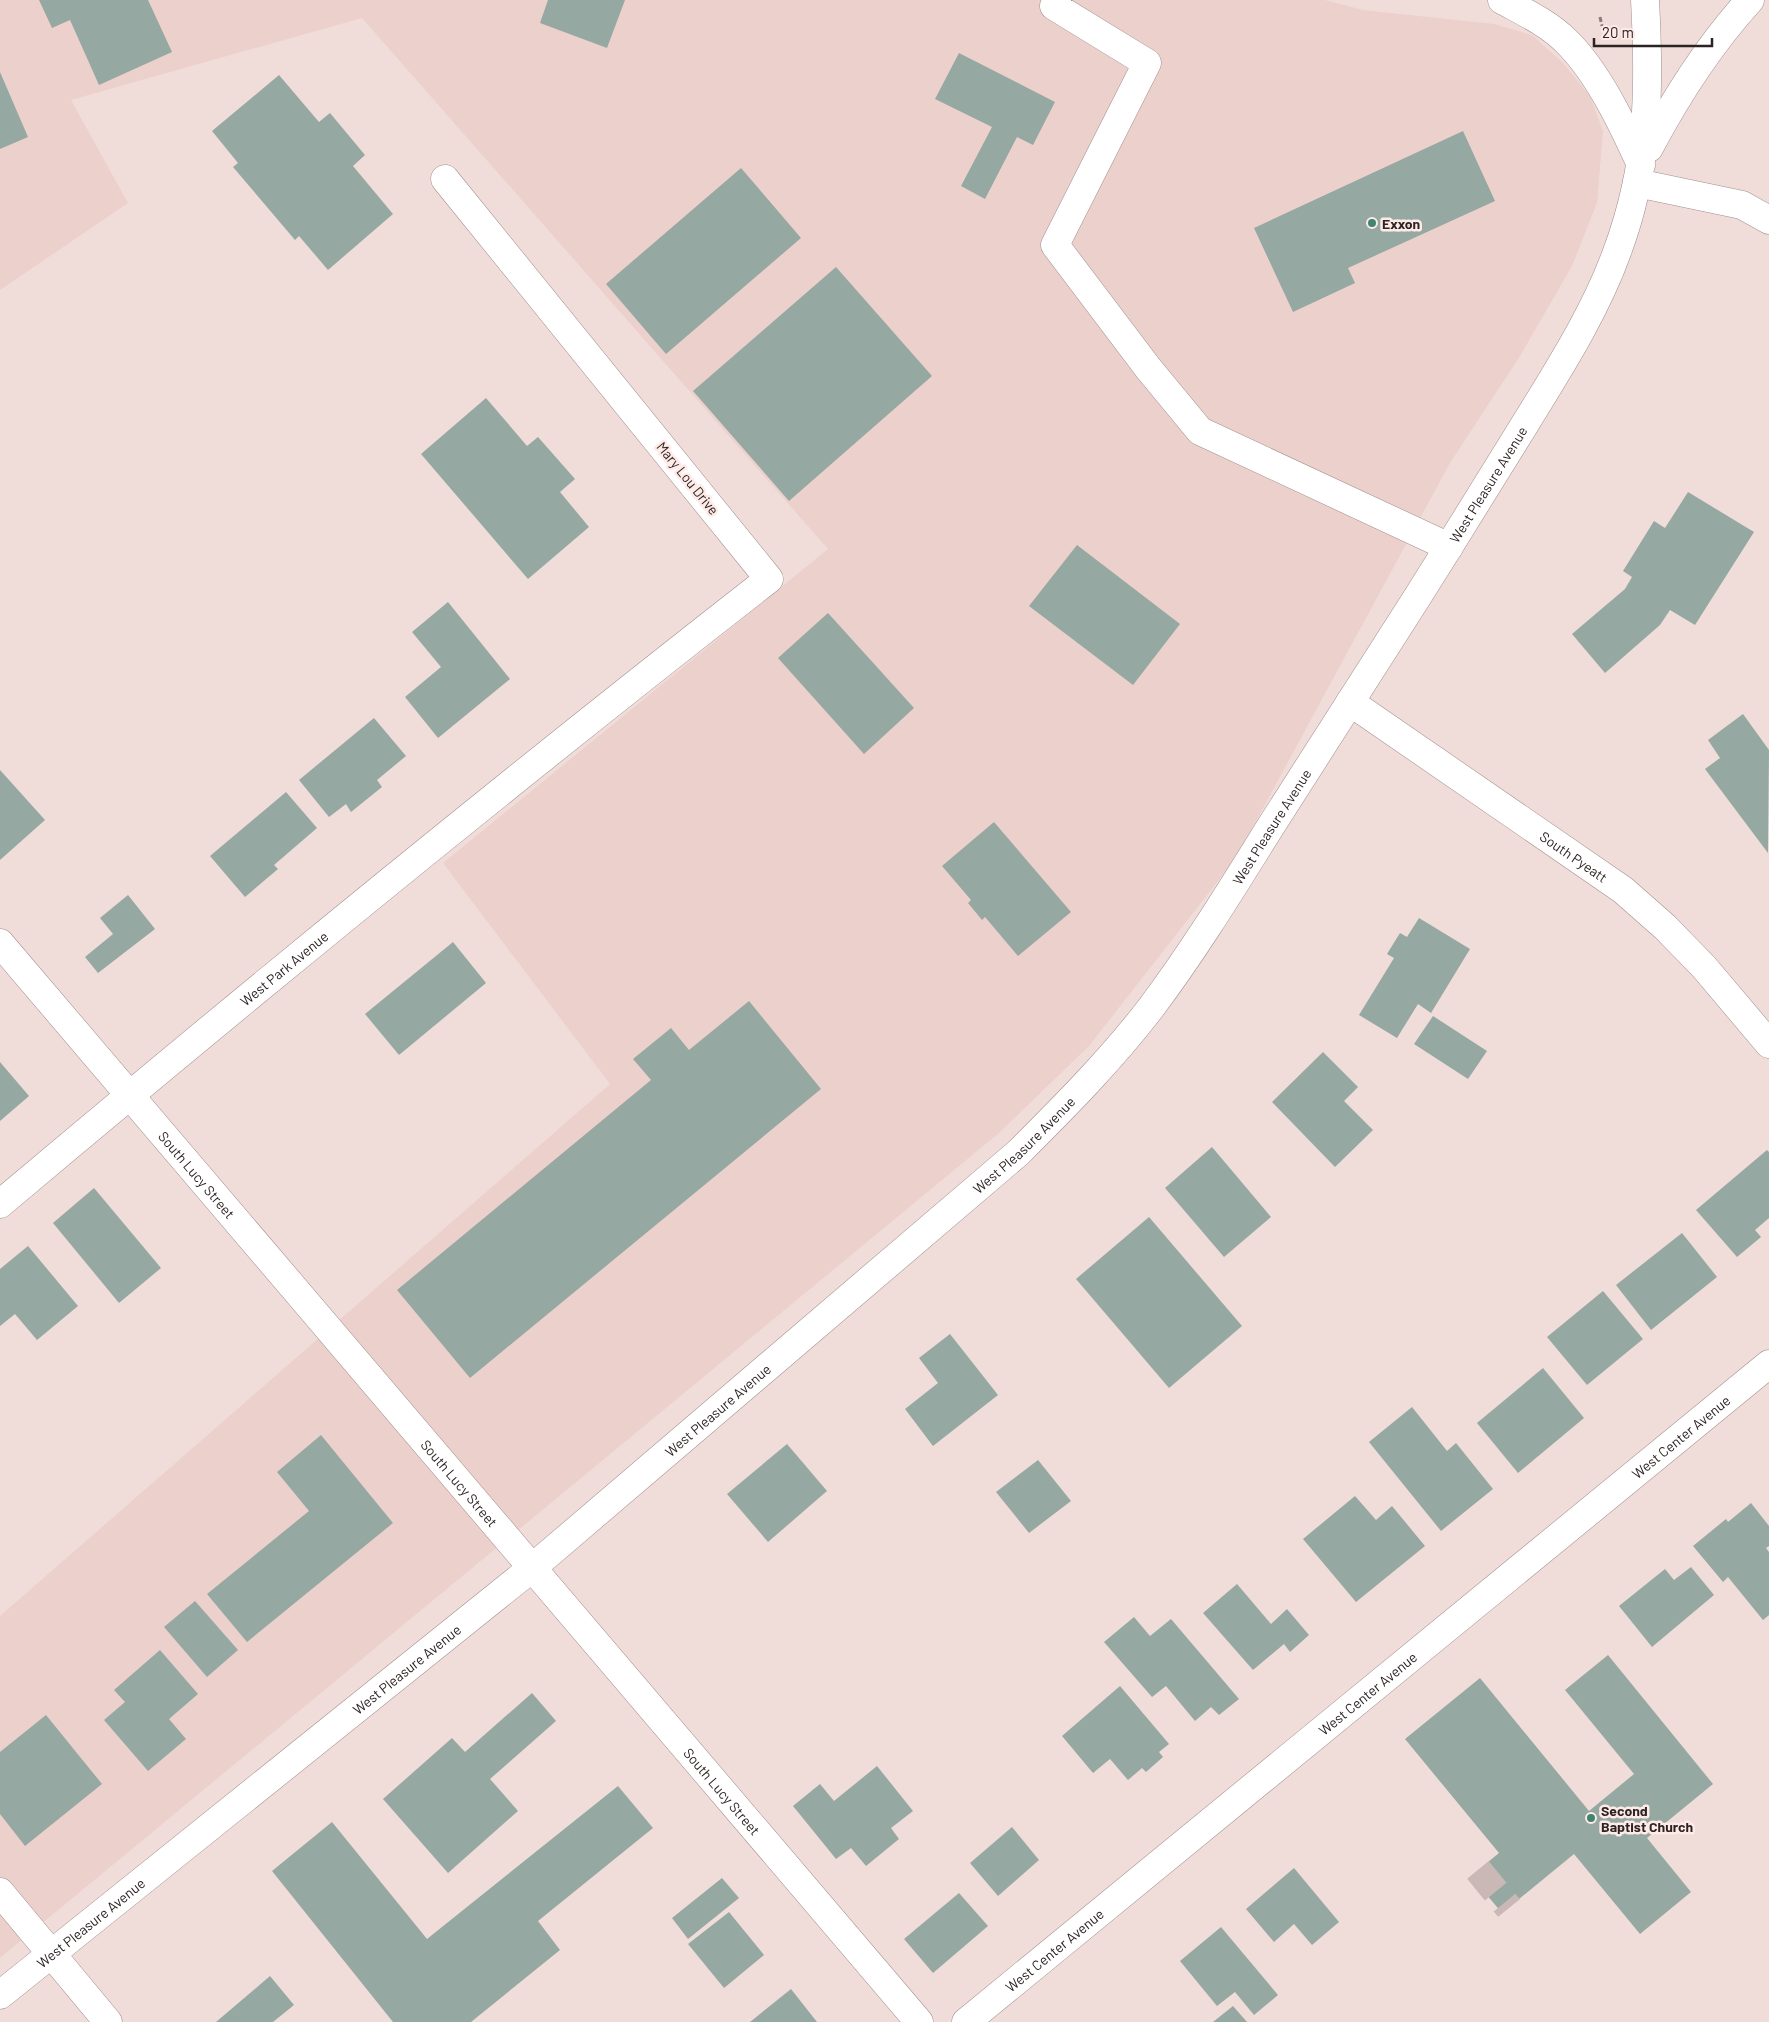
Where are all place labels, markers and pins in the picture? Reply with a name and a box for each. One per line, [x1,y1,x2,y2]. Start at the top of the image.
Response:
place label: Exxon [1382,215,1420,232]
marker: Exxon [1366,217,1378,229]
place label: Second Baptist Church [1601,1802,1693,1835]
marker: Second Baptist Church [1585,1812,1597,1824]

